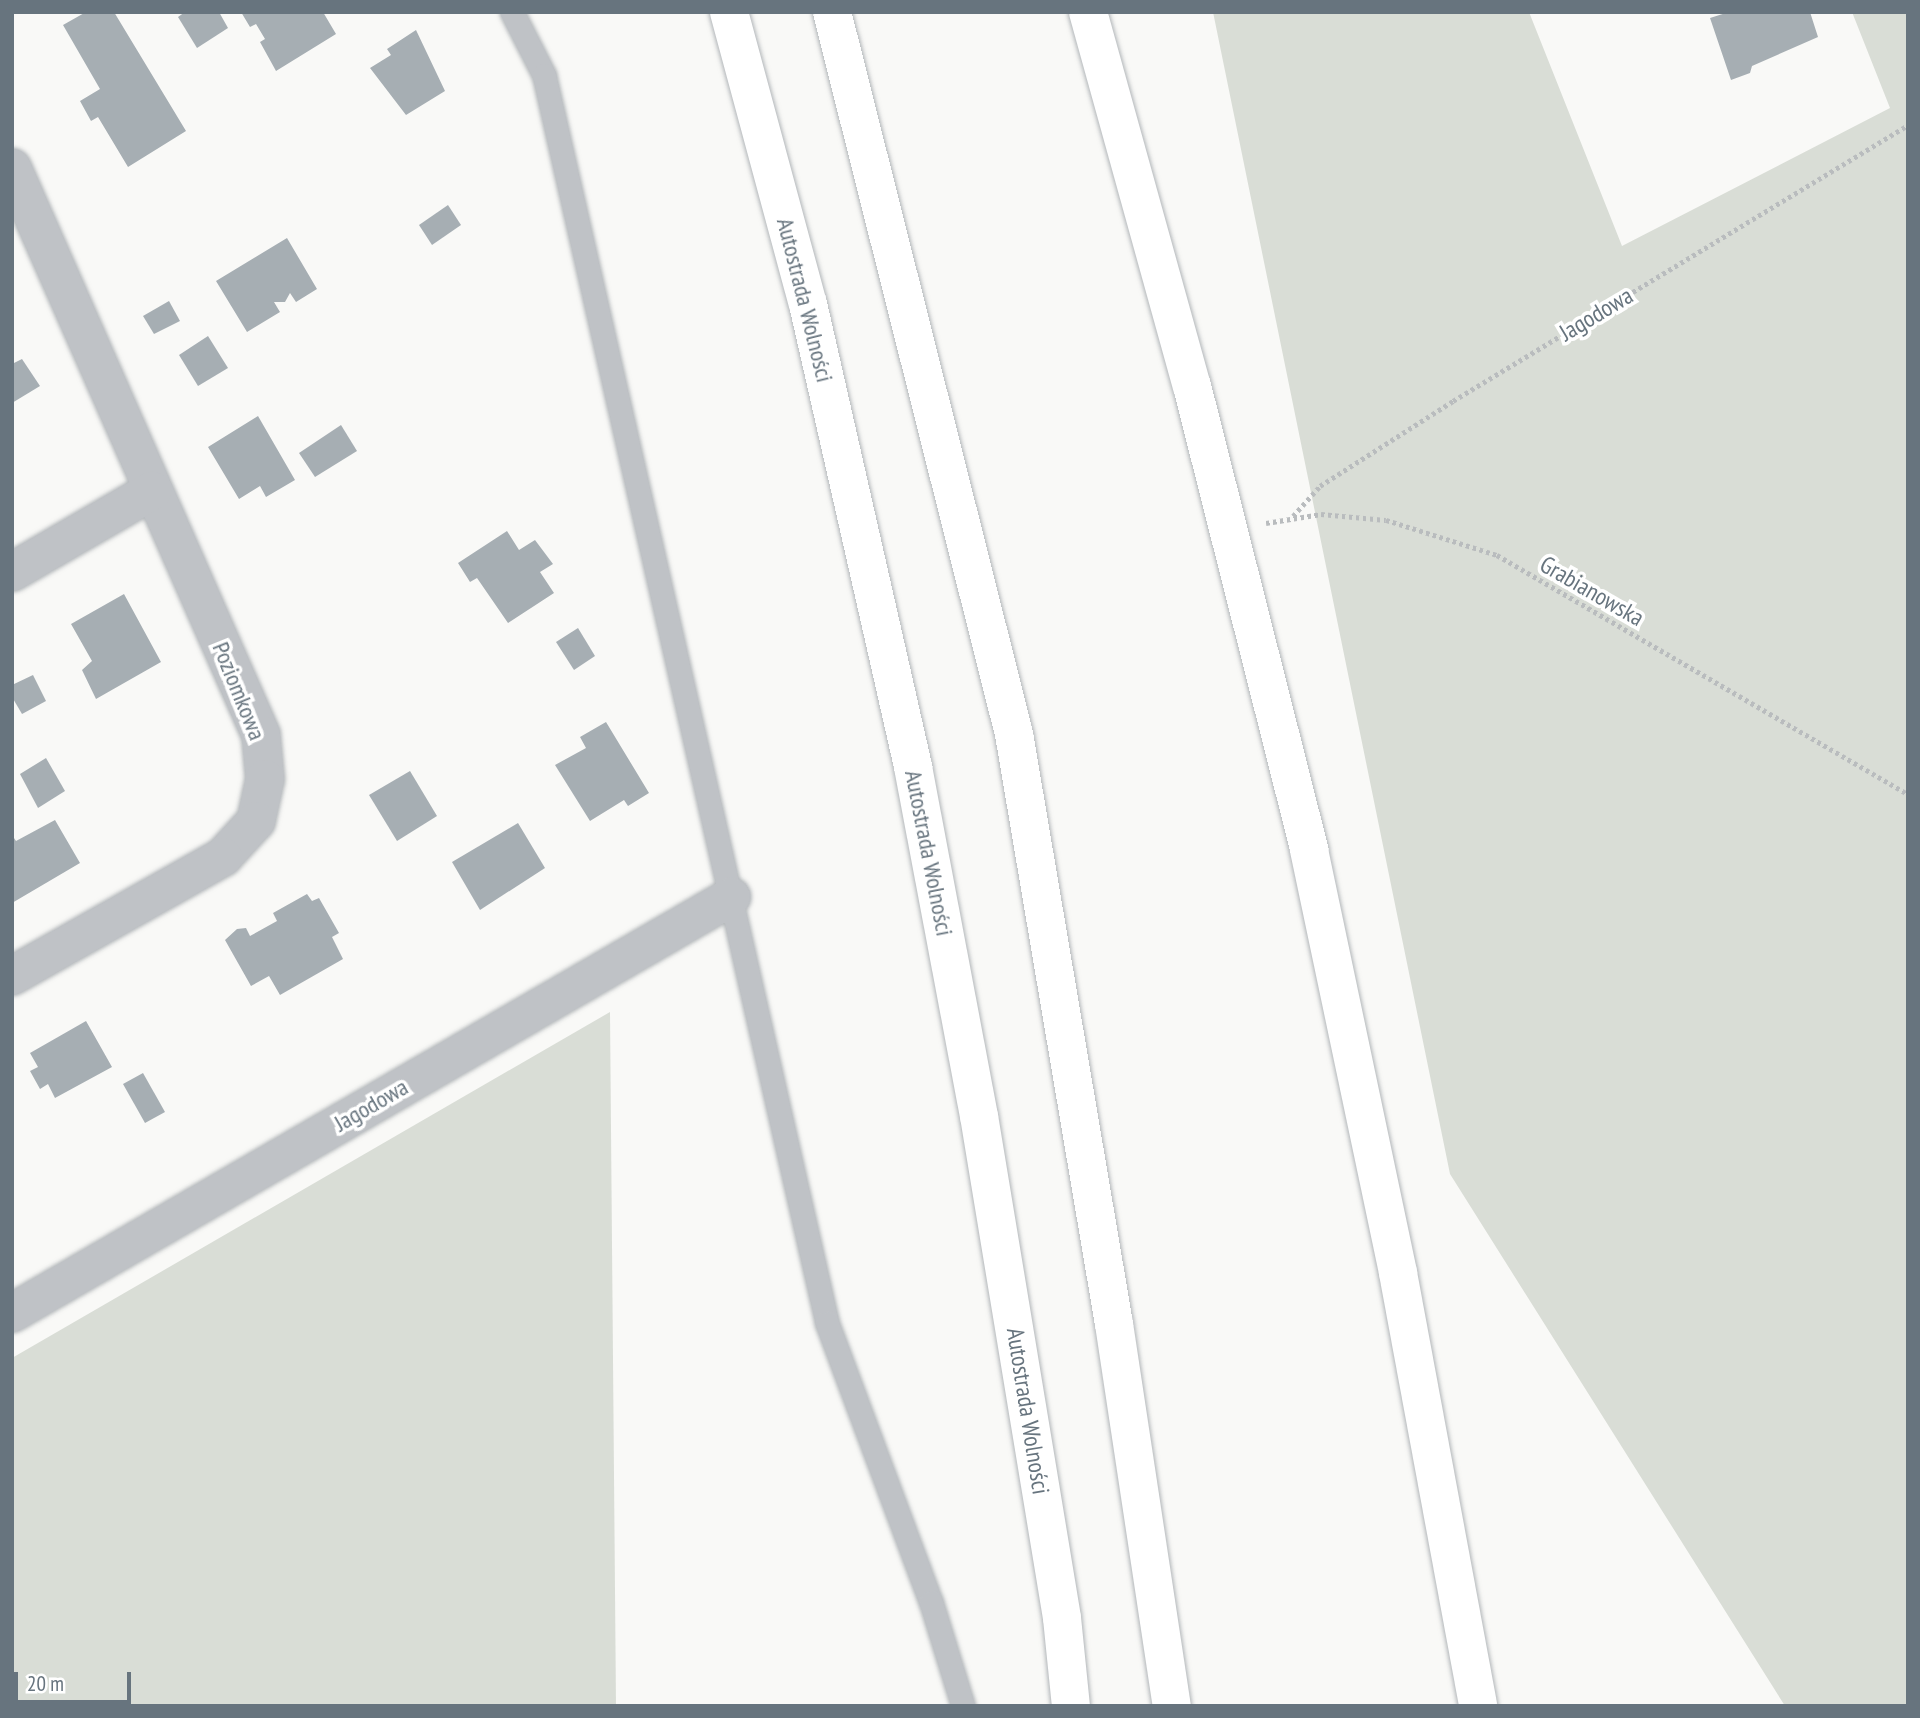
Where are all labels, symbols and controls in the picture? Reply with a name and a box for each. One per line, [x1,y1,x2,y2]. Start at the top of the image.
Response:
street label: Autostrada Wolności [771,215,839,385]
street label: Jagodowa [1554,281,1638,347]
street label: Grabianowska [1535,550,1649,632]
street label: Poziomkowa [206,638,272,744]
street label: Autostrada Wolności [899,768,959,938]
street label: Jagodowa [329,1072,413,1138]
street label: Autostrada Wolności [1001,1326,1055,1496]
scale bar [18,1658,135,1702]
text: 20 m [27,1670,64,1697]

